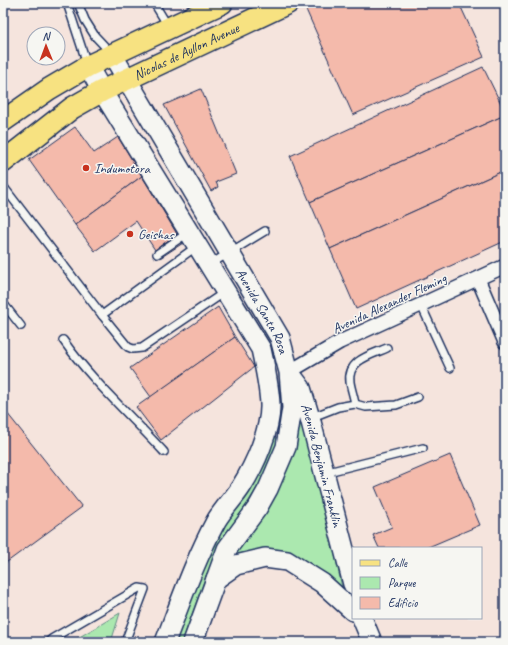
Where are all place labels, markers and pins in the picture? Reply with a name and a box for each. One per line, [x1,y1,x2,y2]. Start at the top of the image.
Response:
place label: Indumotora [94,160,151,177]
marker: Indumotora [81,163,91,173]
place label: Geishas [138,226,175,243]
marker: Geishas [125,229,135,239]

